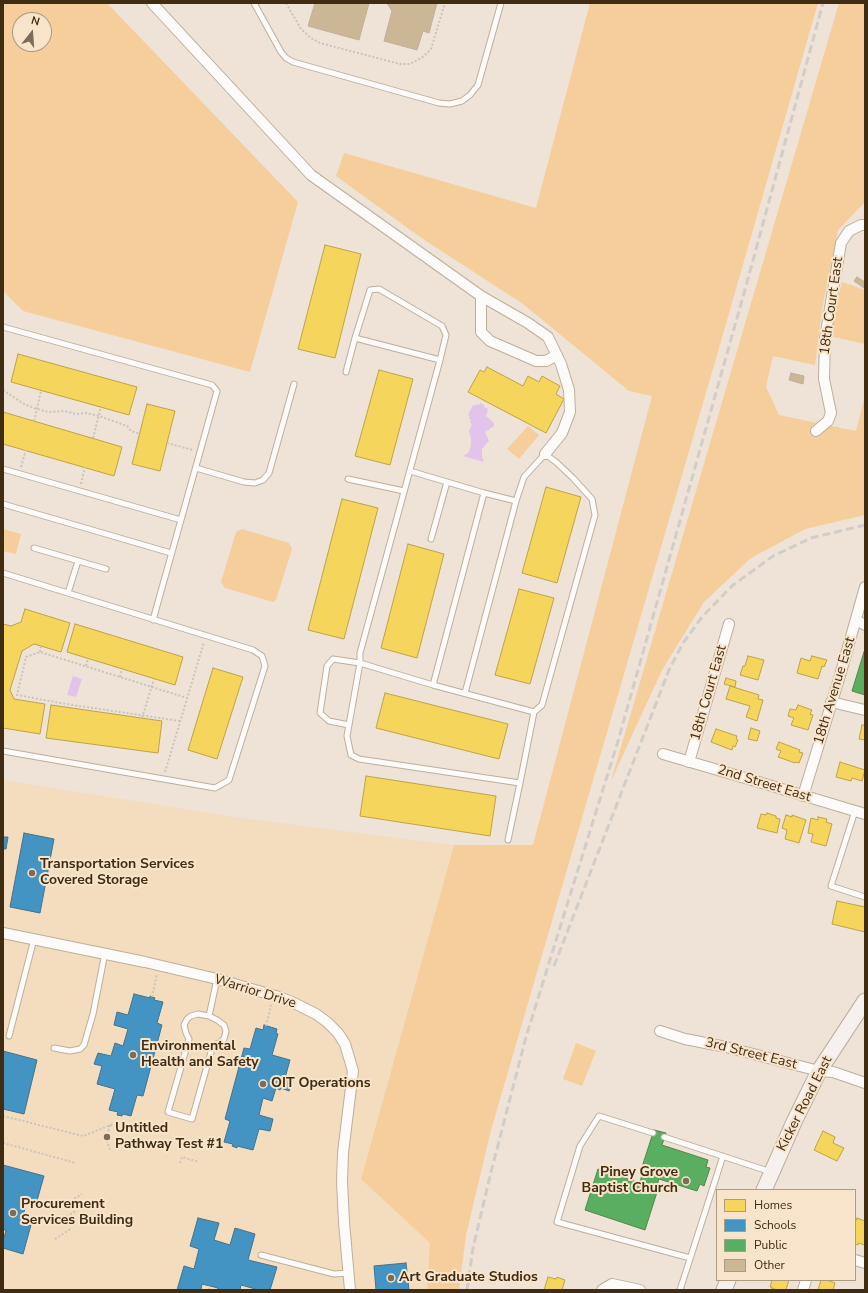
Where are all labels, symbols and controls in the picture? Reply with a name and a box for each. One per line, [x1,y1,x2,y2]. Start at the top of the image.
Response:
north arrow [12,12,52,52]
text: N [29,13,41,29]
street label: 18th Court East [817,256,847,356]
street label: 18th Avenue East [811,635,859,747]
street label: 18th Court East [687,643,731,743]
street label: 2nd Street East [715,762,813,806]
place label: Transportation Services Covered Storage [40,857,194,890]
marker: Transportation Services Covered Storage [27,868,37,878]
street label: Warrior Drive [212,972,298,1012]
street label: 3rd Street East [703,1034,799,1074]
place label: Environmental Health and Safety [141,1039,259,1072]
marker: Environmental Health and Safety [128,1050,138,1060]
street label: Kicker Road East [774,1054,836,1154]
place label: OIT Operations [271,1076,370,1092]
marker: OIT Operations [258,1079,268,1089]
place label: Untitled Pathway Test #1 [115,1121,223,1154]
marker: Untitled Pathway Test #1 [102,1132,112,1142]
place label: Piney Grove Baptist Church [582,1165,678,1198]
marker: Piney Grove Baptist Church [681,1176,691,1186]
legend [716,1189,856,1281]
place label: Procurement Services Building [21,1197,133,1230]
text: Homes [754,1197,792,1213]
marker: Procurement Services Building [8,1208,18,1218]
text: Schools [754,1217,796,1233]
text: Public [754,1237,787,1253]
text: Other [754,1257,785,1273]
place label: Art Graduate Studios [399,1270,538,1286]
marker: Art Graduate Studios [386,1273,396,1283]

